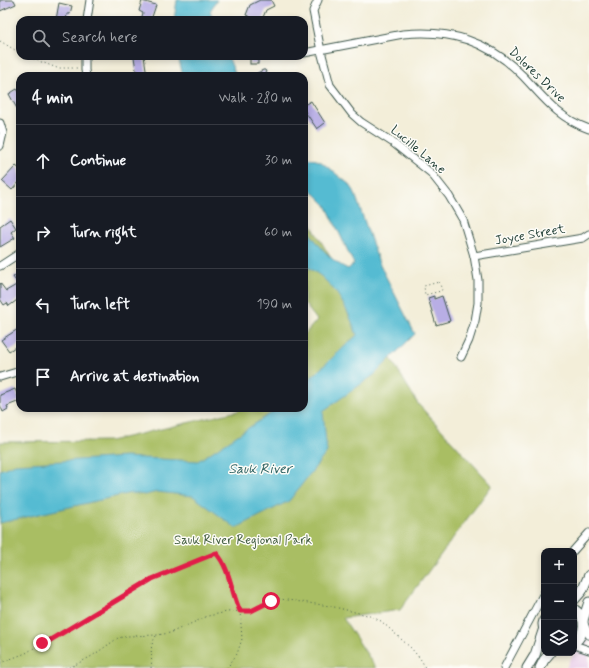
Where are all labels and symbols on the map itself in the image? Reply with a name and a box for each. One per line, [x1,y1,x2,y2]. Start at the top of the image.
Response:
street label: Dolores Drive [505,44,569,107]
street label: Lucille Lane [387,122,449,178]
street label: Joyce Street [494,220,567,250]
water label: Sauk River [228,460,294,478]
park label: Sauk River Regional Park [174,532,313,549]
route start [262,592,280,610]
route end [33,634,51,652]

